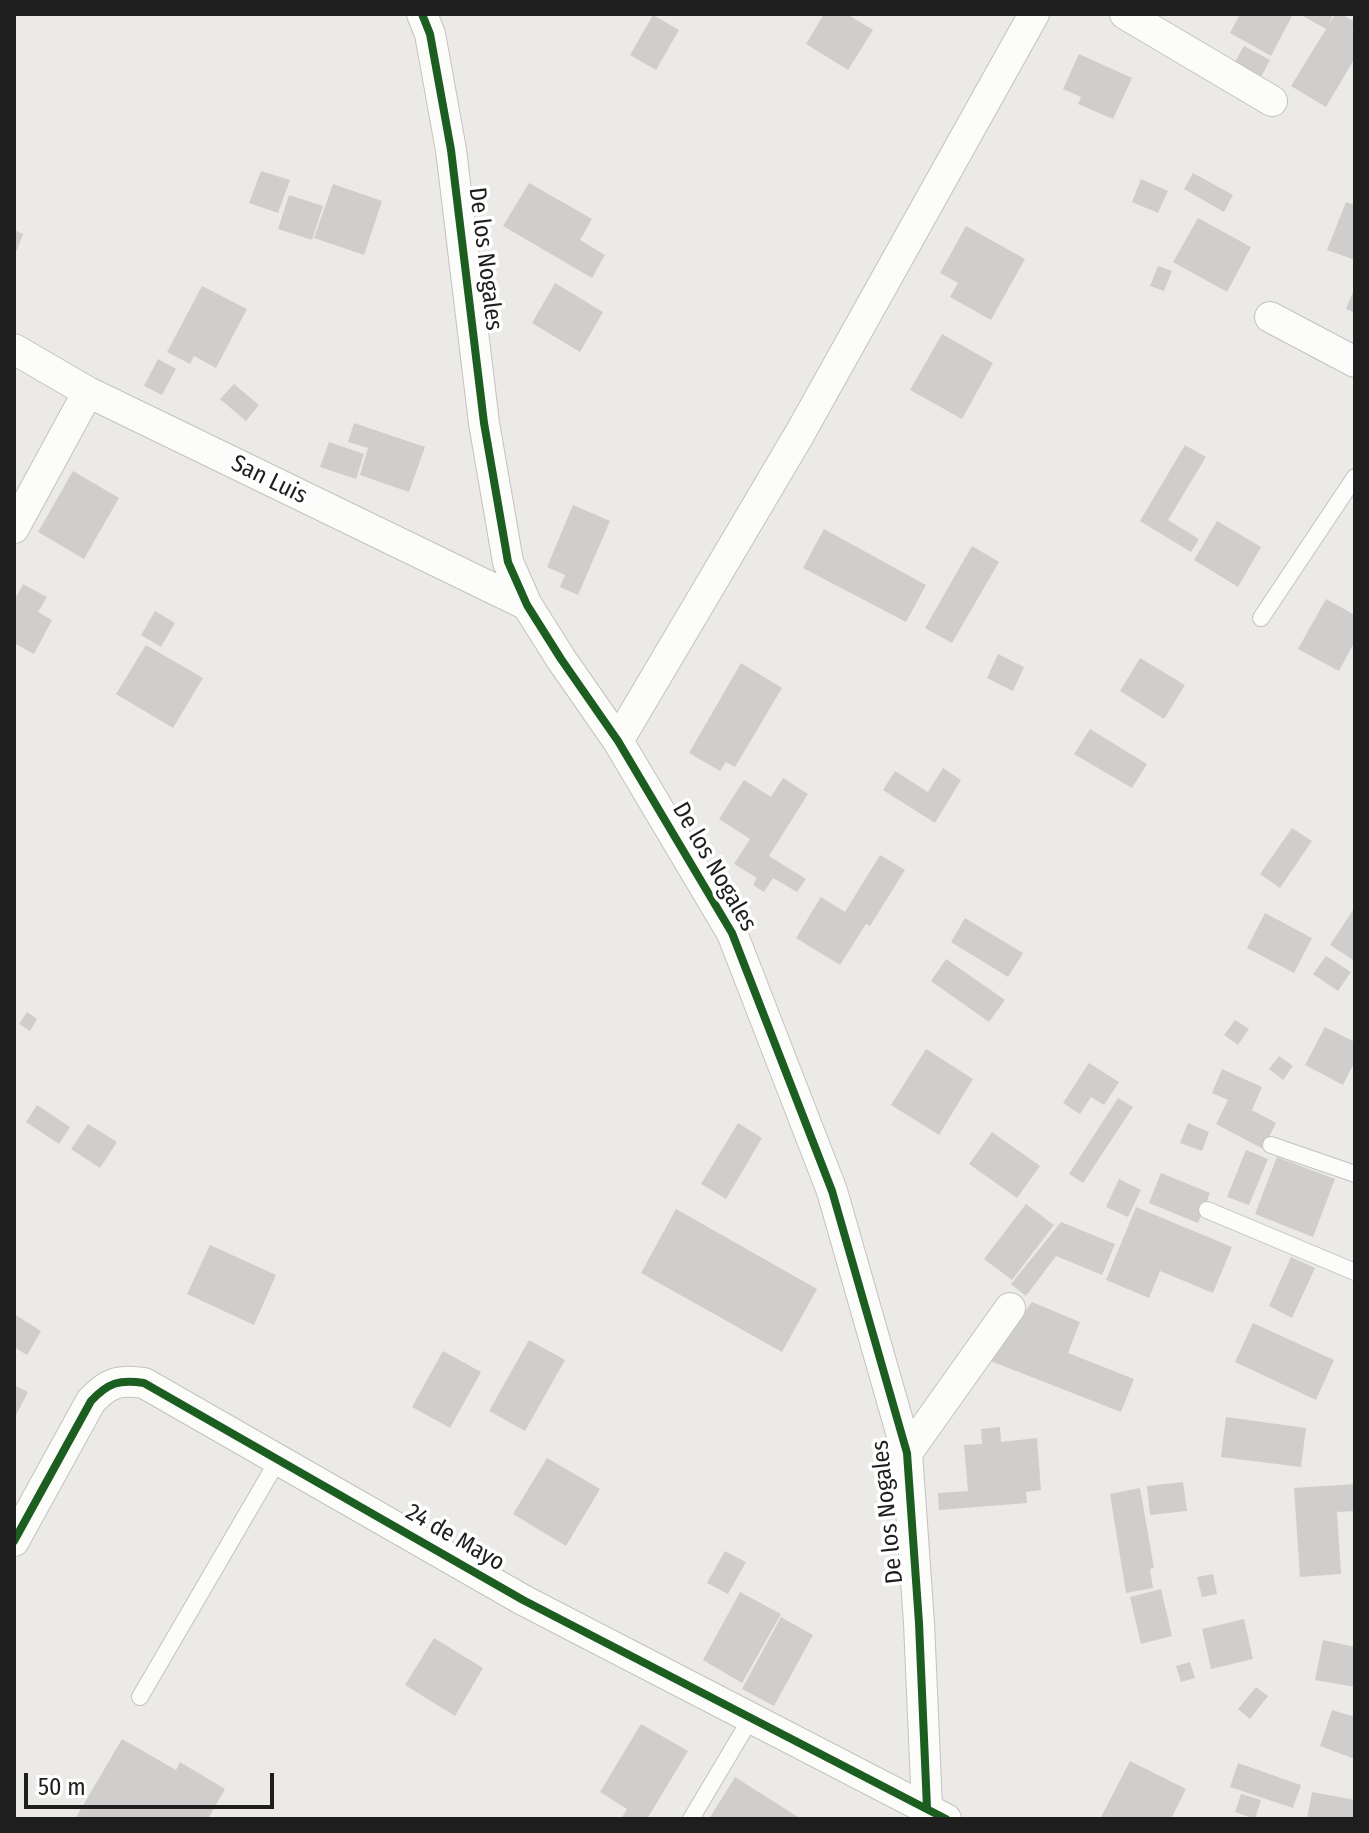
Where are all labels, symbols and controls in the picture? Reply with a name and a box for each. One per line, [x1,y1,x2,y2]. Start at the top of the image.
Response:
street label: De los Nogales [462,186,508,332]
street label: San Luis [226,449,312,511]
street label: De los Nogales [666,797,762,937]
street label: De los Nogales [866,1439,910,1585]
street label: 24 de Mayo [400,1498,510,1578]
scale bar [28,1757,278,1807]
text: 50 m [38,1773,86,1801]

